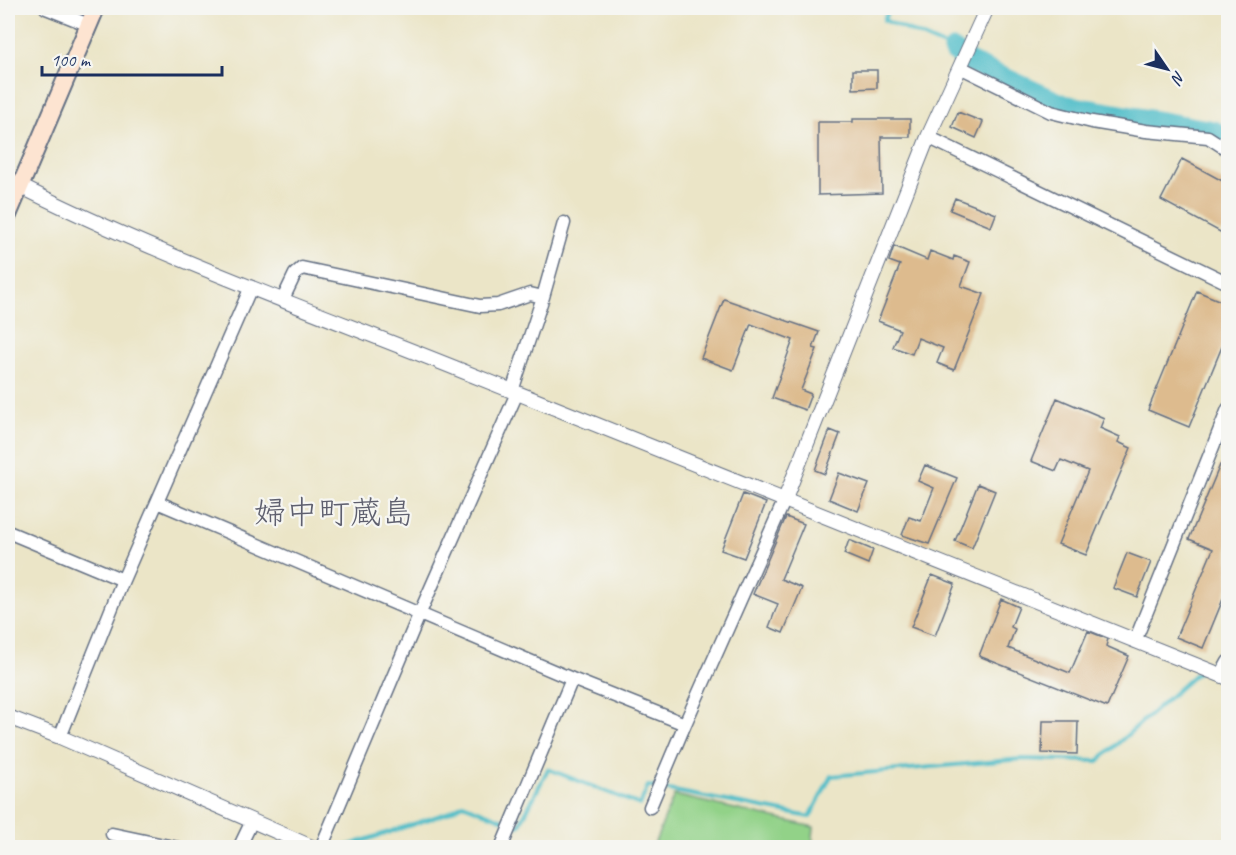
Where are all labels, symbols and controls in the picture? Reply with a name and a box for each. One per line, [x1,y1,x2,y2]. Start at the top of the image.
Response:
scale bar [42,39,222,77]
north arrow [1137,39,1197,99]
text: 100 m [51,49,92,71]
text: N [1166,67,1190,89]
district label: 婦中町蔵島 [254,492,414,533]

